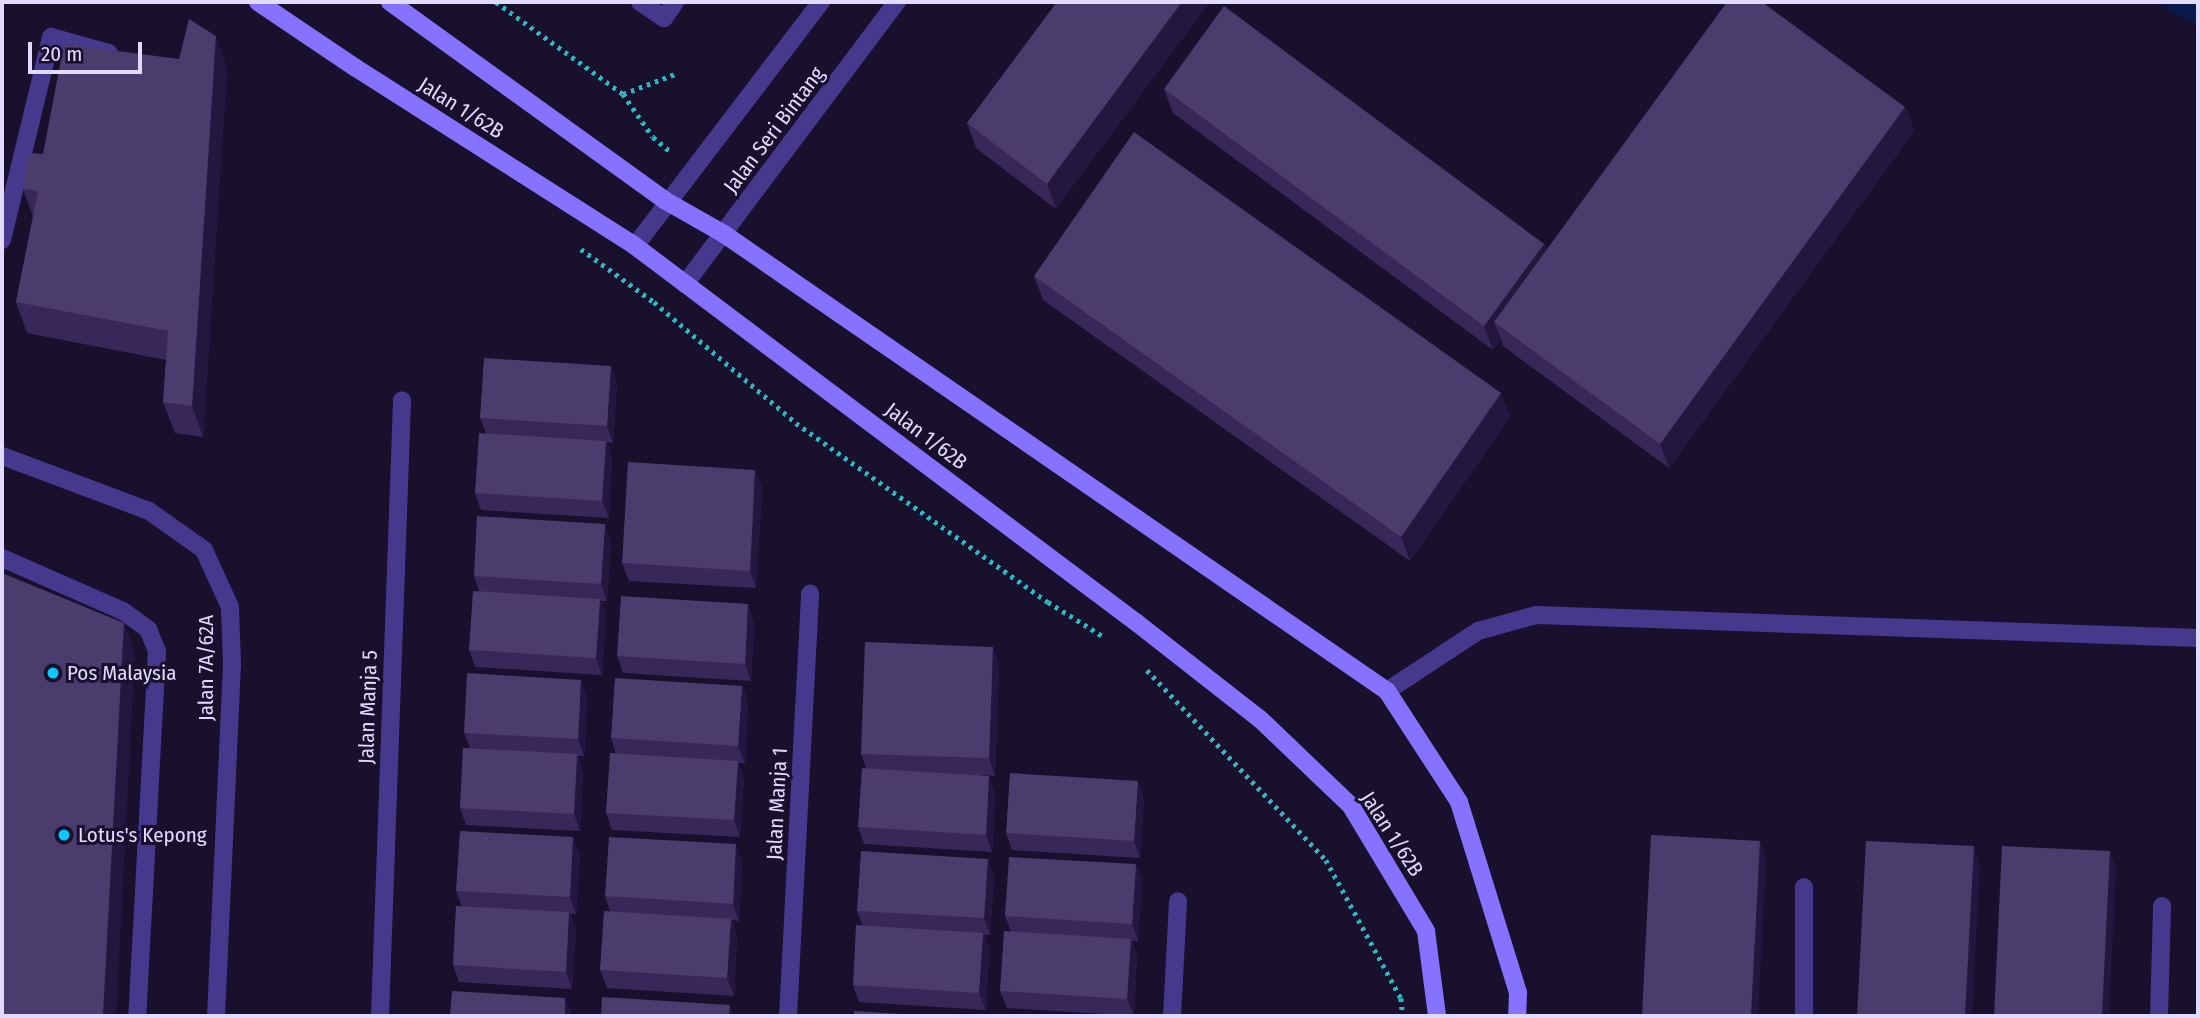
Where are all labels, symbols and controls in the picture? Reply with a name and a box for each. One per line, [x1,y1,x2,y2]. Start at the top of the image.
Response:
scale bar [32,28,145,72]
text: 20 m [41,41,82,67]
street label: Jalan Seri Bintang [718,62,830,198]
street label: Jalan 1/62B [414,72,508,144]
street label: Jalan 1/62B [880,397,972,475]
street label: Jalan 7A/62A [193,615,219,721]
street label: Jalan Manja 5 [353,650,383,764]
place label: Pos Malaysia [67,660,176,686]
marker: Pos Malaysia [45,665,61,681]
street label: Jalan Manja 1 [761,747,793,861]
street label: Jalan 1/62B [1355,787,1429,881]
place label: Lotus's Kepong [78,822,207,848]
marker: Lotus's Kepong [56,827,72,843]

